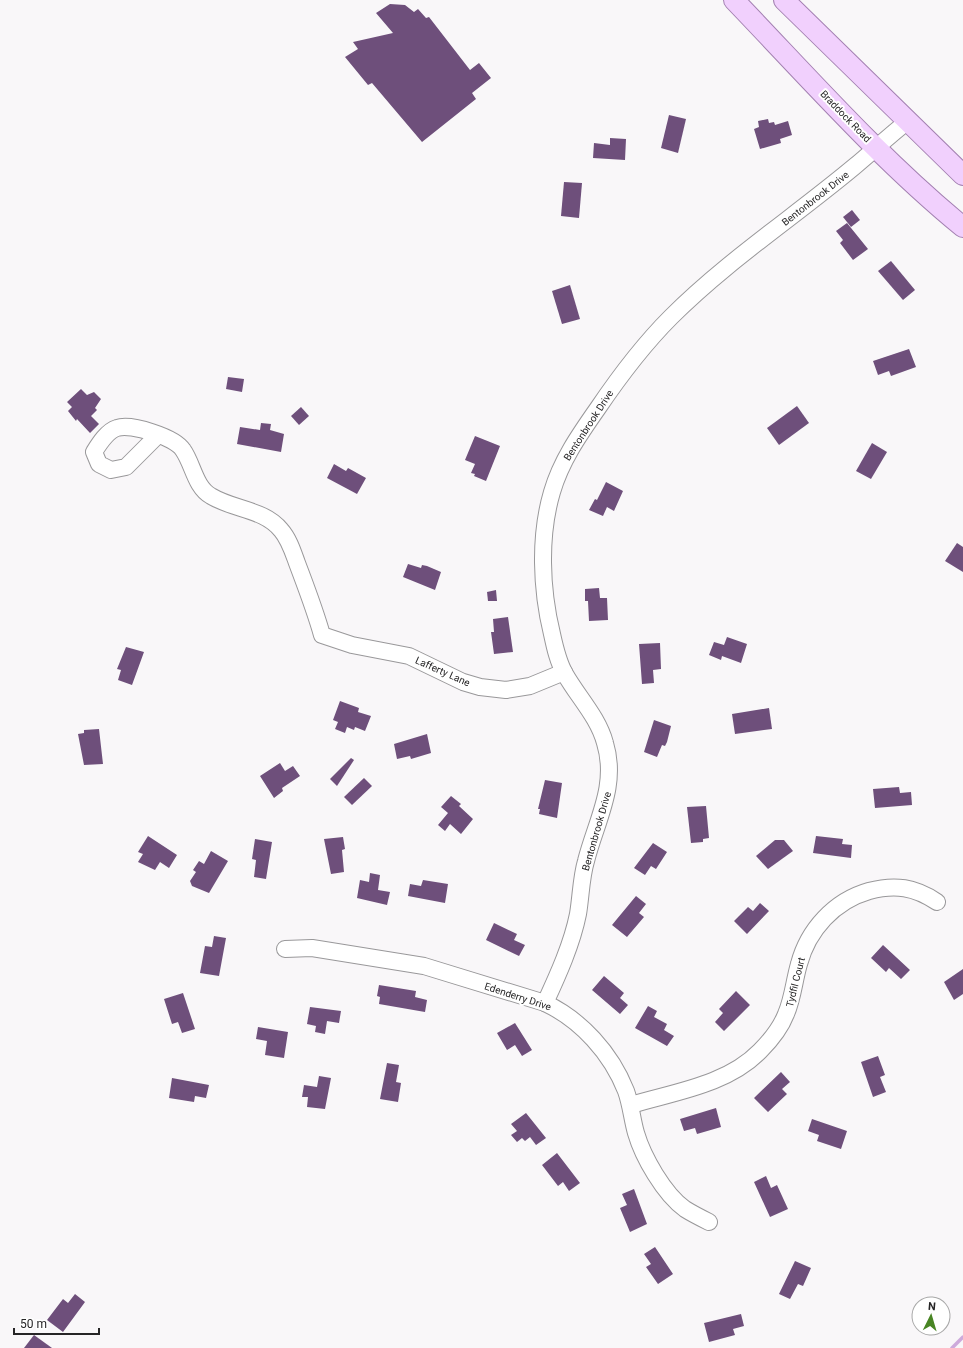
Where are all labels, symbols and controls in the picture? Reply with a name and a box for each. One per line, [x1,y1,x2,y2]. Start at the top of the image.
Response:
street label: Braddock Road [818,88,873,144]
street label: Bentonbrook Drive [780,169,851,228]
street label: Bentonbrook Drive [562,388,615,463]
street label: Lafferty Lane [414,654,472,688]
street label: Bentonbrook Drive [580,790,613,872]
street label: Tydfil Court [784,956,807,1008]
street label: Edenderry Drive [483,980,553,1012]
north arrow [911,1296,951,1336]
text: N [927,1300,936,1313]
scale bar [14,1310,99,1336]
text: 50 m [20,1317,47,1331]

